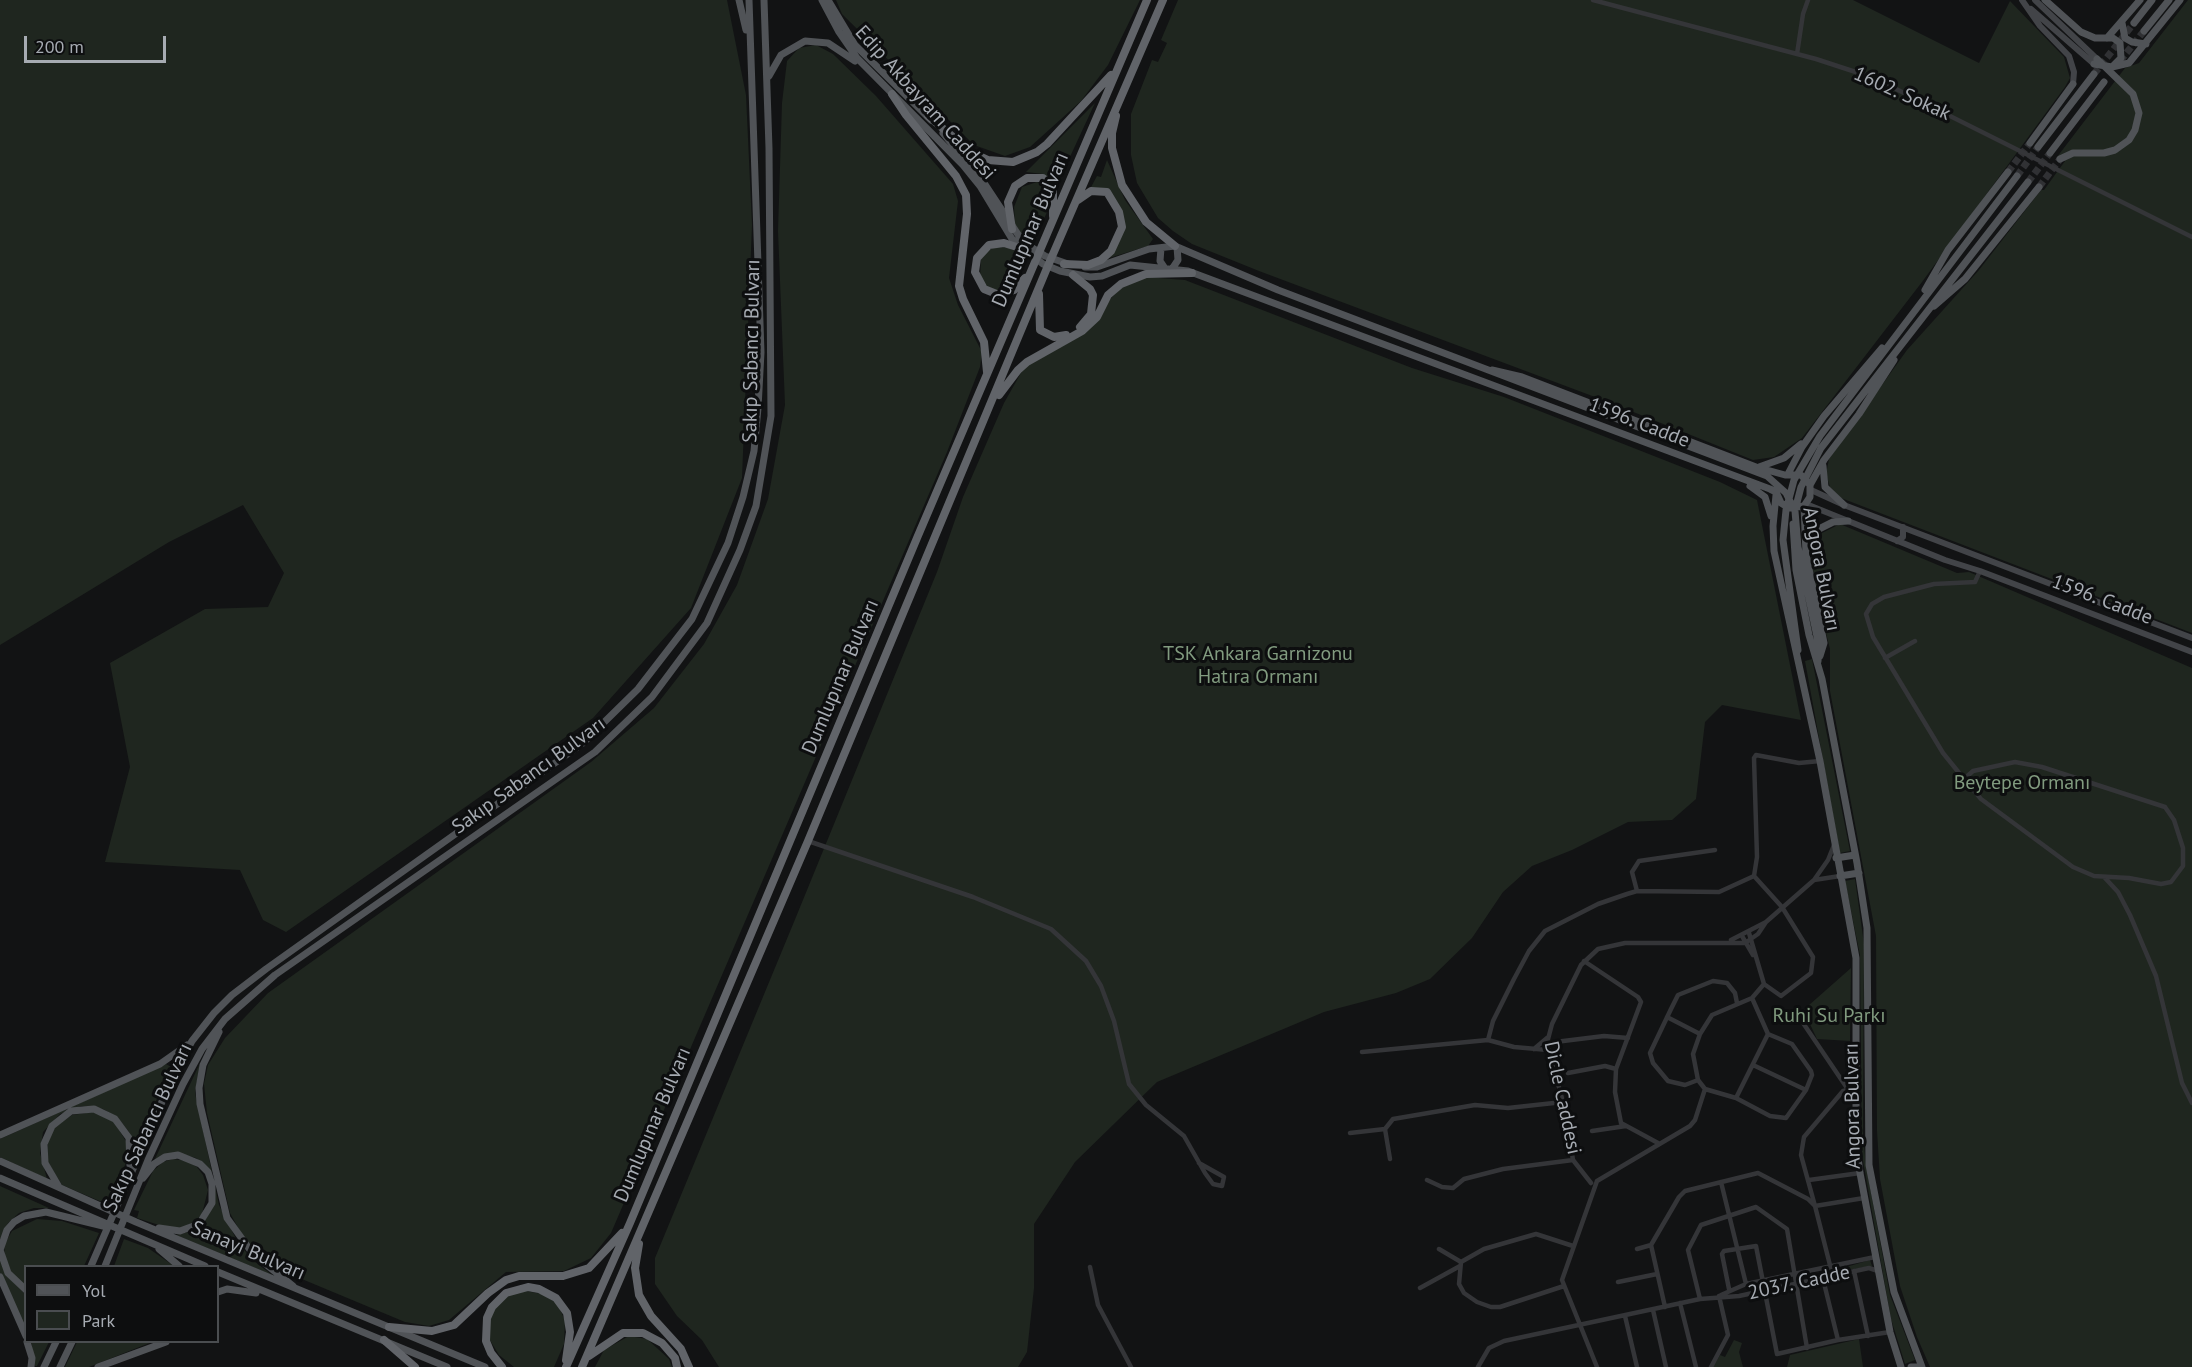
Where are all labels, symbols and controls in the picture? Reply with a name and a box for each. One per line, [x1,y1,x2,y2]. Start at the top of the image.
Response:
street label: Edip Akbayram Caddesi [849,21,1001,185]
scale bar [27,24,170,62]
text: 200 m [35,35,84,58]
street label: 1602. Sokak [1850,62,1954,126]
street label: Dumlupınar Bulvarı [988,149,1074,311]
street label: Sakıp Sabancı Bulvarı [738,259,766,443]
street label: 1596. Cadde [1585,393,1693,453]
street label: Angora Bulvarı [1797,505,1845,633]
street label: 1596. Cadde [2048,570,2156,630]
street label: Dumlupınar Bulvarı [798,596,884,758]
park label: TSK Ankara Garnizonu Hatıra Ormanı [1163,642,1353,689]
street label: Sakıp Sabancı Bulvarı [448,712,610,840]
park label: Beytepe Ormanı [1954,771,2090,795]
park label: Ruhi Su Parkı [1773,1004,1885,1028]
street label: Dicle Caddesi [1538,1039,1586,1157]
street label: Sakıp Sabancı Bulvarı [98,1040,198,1216]
street label: Angora Bulvarı [1840,1043,1866,1169]
street label: Dumlupınar Bulvarı [610,1044,696,1206]
street label: Sanayi Bulvarı [187,1216,309,1286]
street label: 2037. Cadde [1746,1260,1852,1306]
legend [24,1265,219,1343]
text: Yol [82,1279,105,1302]
text: Park [82,1309,115,1332]

